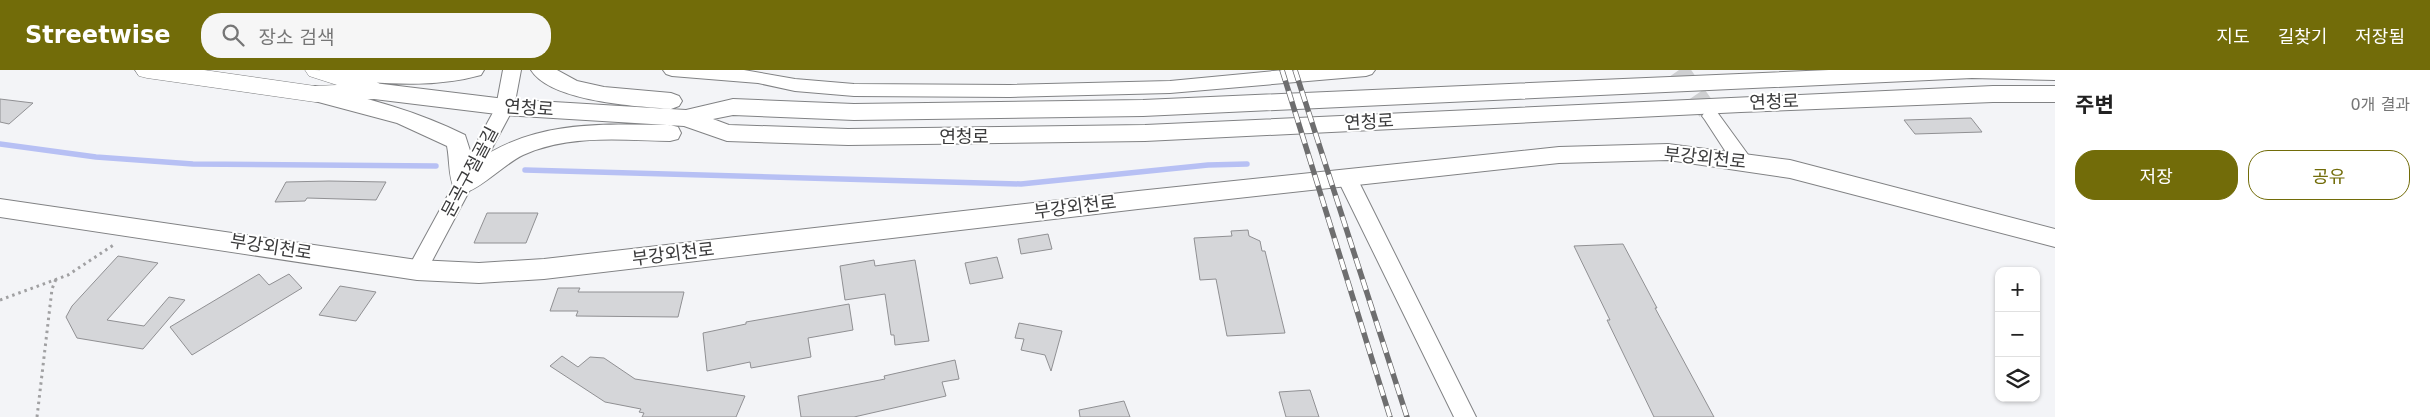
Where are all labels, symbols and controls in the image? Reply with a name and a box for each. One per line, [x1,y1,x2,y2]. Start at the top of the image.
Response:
search box [201,13,551,58]
text: Streetwise [25,21,171,49]
icon: search [219,21,247,49]
text: 장소 검색 [259,26,335,48]
text: 지도 [2217,26,2250,47]
text: 길찾기 [2278,26,2327,47]
text: 저장됨 [2355,26,2405,47]
street label: 연청로 [1749,90,1799,113]
text: 주변 [2075,93,2114,117]
street label: 연청로 [504,95,555,120]
text: 0개 결과 [2351,95,2410,114]
street label: 연청로 [1344,110,1394,133]
street label: 문곡구절골길 [437,123,502,221]
street label: 연청로 [939,126,989,147]
street label: 부강외천로 [1663,143,1747,172]
button: 저장 [2075,150,2238,200]
button: 공유 [2248,150,2410,200]
street label: 부강외천로 [1033,191,1117,222]
street label: 부강외천로 [229,230,314,263]
street label: 부강외천로 [631,238,715,269]
map controls [1995,267,2040,402]
button: + [1995,267,2040,312]
button: − [1995,312,2040,357]
button: layers [1995,357,2040,402]

